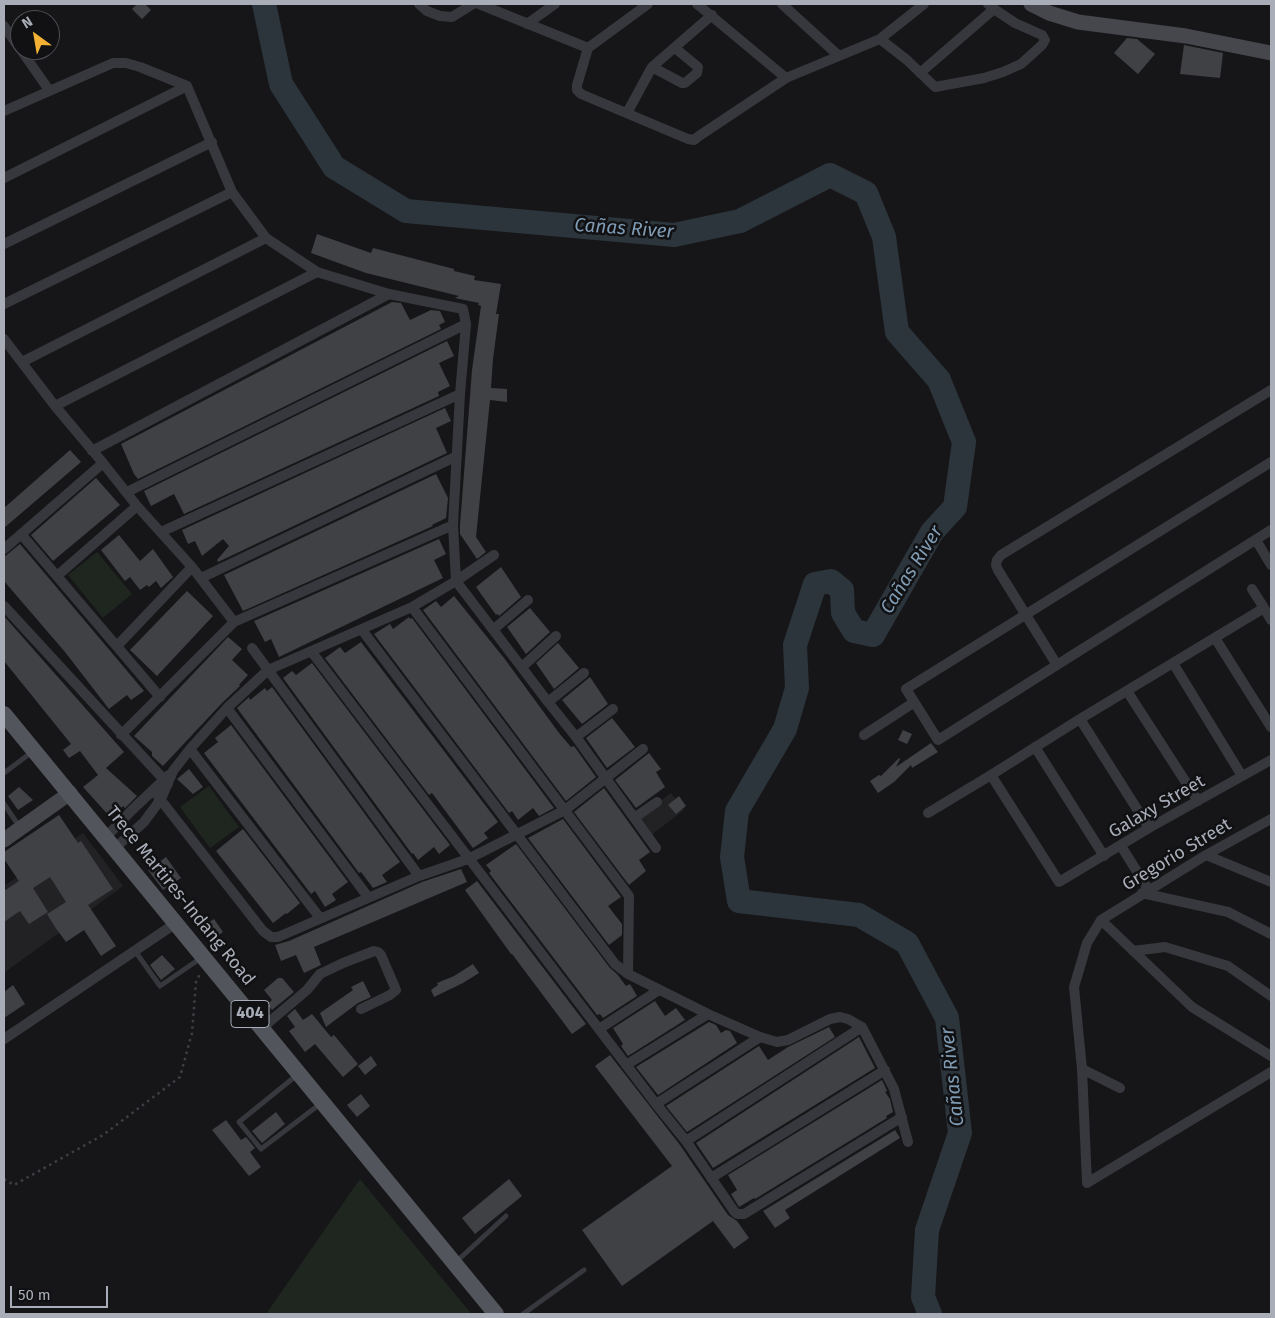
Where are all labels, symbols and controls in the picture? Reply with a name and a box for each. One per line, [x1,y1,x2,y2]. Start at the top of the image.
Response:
north arrow [10,10,60,60]
text: N [19,13,36,32]
water label: Cañas River [574,214,674,244]
water label: Cañas River [876,522,948,618]
street label: Galaxy Street [1105,771,1209,843]
street label: Trece Martires-Indang Road [101,802,259,990]
street label: Gregorio Street [1119,814,1235,896]
road number: 404 [231,1001,269,1028]
water label: Cañas River [936,1026,970,1128]
scale bar [12,1276,110,1308]
text: 50 m [18,1286,51,1304]

